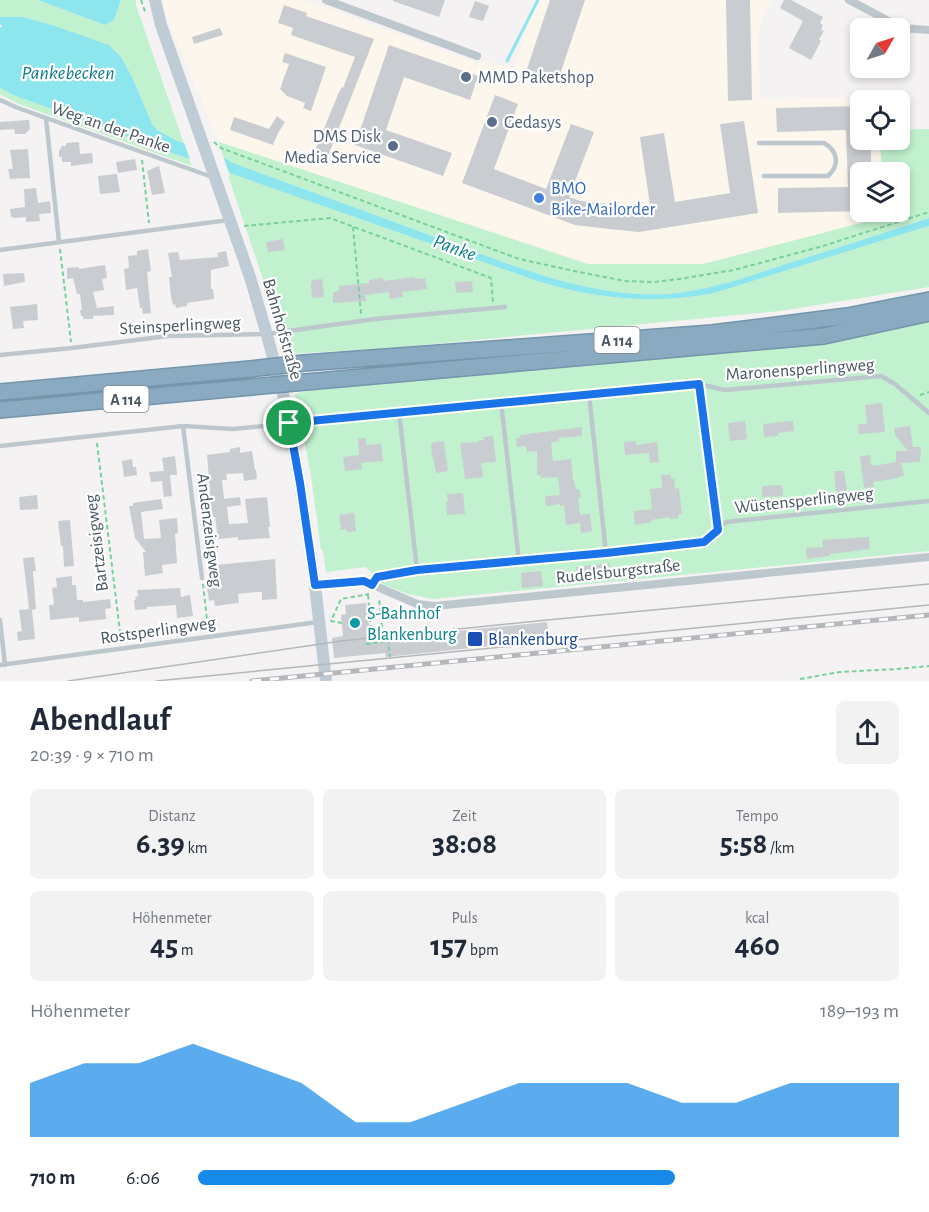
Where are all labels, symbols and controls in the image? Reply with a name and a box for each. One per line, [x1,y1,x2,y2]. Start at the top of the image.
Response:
north arrow [850,18,910,78]
map controls [850,18,910,222]
water label: Pankebecken [22,63,115,83]
place label: MMD Paketshop [478,69,594,87]
marker: MMD Paketshop [459,70,473,84]
button: locate [850,90,910,150]
street label: Weg an der Panke [49,99,172,157]
place label: Gedasys [504,114,561,132]
marker: Gedasys [485,115,499,129]
place label: DMS Disk Media Service [284,128,382,167]
marker: DMS Disk Media Service [386,139,400,153]
button: layers [850,162,910,222]
place label: BMO Bike-Mailorder [551,180,655,219]
marker: BMO Bike-Mailorder [532,191,546,205]
water label: Panke [431,231,479,265]
street label: Bahnhofstraße [259,277,305,382]
street label: Steinsperlingweg [119,314,241,338]
road number: A 114 [594,327,640,353]
street label: Maronensperlingweg [725,356,875,384]
road number: A 114 [104,386,148,412]
pin [263,397,314,448]
icon: arrive [272,406,305,439]
street label: Andenzeisigweg [193,472,225,588]
street label: Wüstensperlingweg [734,485,875,517]
street label: Bartzeisigweg [82,493,112,592]
street label: Rudelsburgstraße [555,557,681,587]
place label: S-Bahnhof Blankenburg [367,605,457,644]
street label: Rostsperlingweg [99,614,217,648]
marker: S-Bahnhof Blankenburg [348,616,362,630]
marker: Blankenburg [466,630,484,648]
place label: Blankenburg [488,631,578,649]
button: share [836,701,899,764]
text: Abendlauf [30,704,170,737]
text: 20:39 · 9 × 710 m [30,745,154,765]
text: Distanz [148,808,195,824]
text: Zeit [452,808,477,824]
text: Tempo [736,808,779,824]
text: 6.39 [136,829,185,859]
text: 38:08 [432,829,497,859]
text: 5:58 [720,829,767,859]
text: km [185,840,208,856]
text: /km [767,840,795,856]
text: Höhenmeter [132,910,212,926]
text: Puls [451,910,478,926]
text: kcal [745,910,769,926]
text: 45 [150,931,178,961]
text: 157 [430,931,467,961]
text: 460 [735,931,780,961]
text: m [178,942,194,958]
text: bpm [467,942,499,958]
text: Höhenmeter [30,1001,130,1021]
text: 189–193 m [820,1001,899,1021]
text: 710 m [30,1168,75,1188]
text: 6:06 [126,1168,160,1188]

